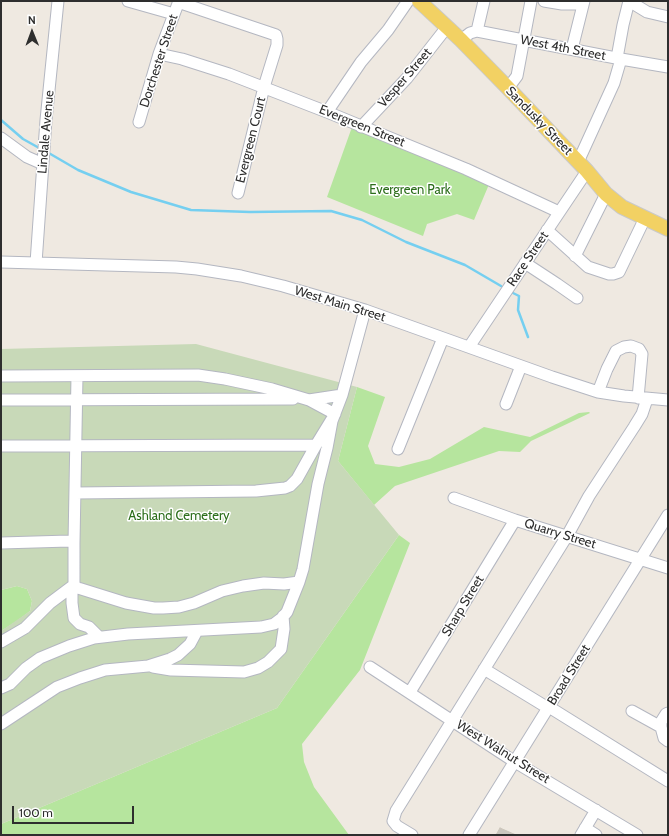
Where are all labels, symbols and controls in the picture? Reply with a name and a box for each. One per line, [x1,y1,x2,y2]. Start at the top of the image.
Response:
north arrow [12,12,52,52]
text: N [28,13,36,27]
street label: Dorchester Street [137,13,181,109]
street label: West 4th Street [519,32,607,64]
street label: Vesper Street [375,45,435,111]
street label: Sandusky Street [502,83,576,159]
street label: Lindale Avenue [35,90,57,174]
street label: Evergreen Court [233,95,269,185]
street label: Evergreen Street [317,102,407,150]
park label: Evergreen Park [369,182,451,198]
street label: Race Street [504,229,552,289]
street label: West Main Street [293,283,387,325]
park label: Ashland Cemetery [128,508,230,524]
street label: Quarry Street [522,516,598,552]
street label: Sharp Street [439,573,487,639]
street label: Broad Street [544,642,594,708]
street label: West Walnut Street [453,717,553,787]
scale bar [14,798,136,824]
text: 100 m [19,805,53,820]

